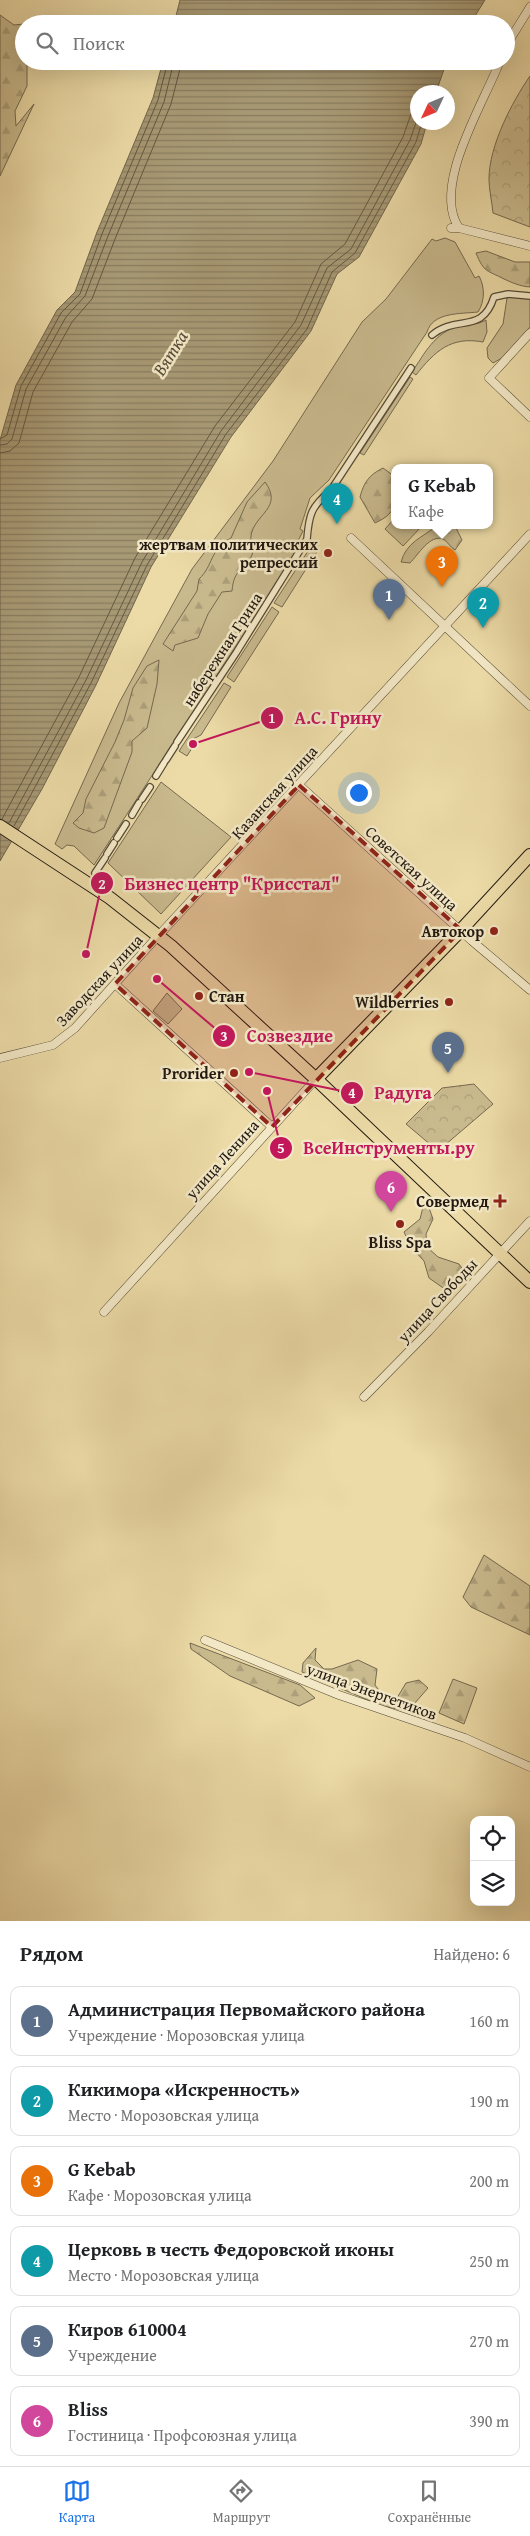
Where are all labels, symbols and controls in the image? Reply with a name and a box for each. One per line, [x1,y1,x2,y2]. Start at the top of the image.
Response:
search box [15,15,515,70]
icon: search [33,29,61,57]
text: Поиск [73,29,125,57]
north arrow [410,85,455,130]
water label: Вятка [145,325,195,382]
popup [391,464,493,529]
text: G Kebab [408,471,476,499]
pin: 4 [321,483,353,524]
text: Кафе [408,499,444,523]
place label: жертвам политических репрессий [139,532,319,574]
pin: 3 [426,546,458,587]
marker: жертвам политических репрессий [322,547,334,559]
pin: 1 [373,579,405,620]
street label: набережная Грина [176,587,268,711]
pin: 2 [467,587,499,628]
callout: А.С. Грину [260,702,392,735]
text: А.С. Грину [294,704,382,731]
text: 1 [268,707,276,728]
street label: Казанская улица [225,739,323,844]
your location [346,780,372,806]
street label: Советская улица [360,820,464,917]
callout: Бизнес центр "Крисстал" [89,867,350,900]
text: Бизнес центр "Крисстал" [124,870,340,897]
text: 2 [98,873,106,894]
place label: Автокор [422,919,484,943]
marker: Автокор [488,925,500,937]
street label: Заводская улица [50,928,148,1031]
place label: Стан [209,984,245,1008]
marker: Стан [193,990,205,1002]
place label: Wildberries [355,990,439,1014]
marker: Wildberries [443,996,455,1008]
callout: Созвездие [212,1019,343,1052]
text: Созвездие [247,1022,333,1049]
text: 3 [220,1025,228,1046]
pin: 5 [432,1032,464,1073]
place label: Prorider [162,1061,225,1085]
marker: Prorider [228,1067,240,1079]
callout: Радуга [340,1076,442,1109]
text: Радуга [374,1079,433,1106]
text: 4 [348,1082,356,1103]
street label: улица Ленина [179,1113,265,1205]
callout: ВсеИнструменты.ру [268,1131,485,1164]
text: ВсеИнструменты.ру [303,1134,475,1161]
text: 5 [277,1137,285,1158]
pin: 6 [375,1171,407,1212]
place label: Совермед [416,1189,489,1213]
marker: Совермед [493,1194,507,1208]
marker: Bliss Spa [394,1218,406,1230]
place label: Bliss Spa [369,1230,432,1254]
street label: улица Свободы [391,1252,482,1348]
street label: улица Энергетиков [303,1656,441,1726]
map controls [470,1816,515,1906]
button: locate [470,1816,515,1861]
button: layers [470,1861,515,1906]
text: Рядом [20,1938,83,1969]
text: Найдено: 6 [433,1942,510,1966]
text: Администрация Первомайского района [68,1995,425,2023]
text: 1 [33,2009,41,2033]
text: 160 m [469,2009,509,2033]
text: Учреждение · Морозовская улица [68,2023,305,2047]
text: Кикимора «Искренность» [68,2075,300,2103]
text: 2 [33,2089,41,2113]
text: 190 m [469,2089,509,2113]
text: Место · Морозовская улица [68,2103,259,2127]
text: G Kebab [68,2155,136,2183]
text: 3 [33,2169,41,2193]
text: 200 m [469,2169,509,2193]
text: Кафе · Морозовская улица [68,2183,252,2207]
text: Церковь в честь Федоровской иконы [68,2235,394,2263]
text: 4 [33,2249,41,2273]
text: 250 m [469,2249,509,2273]
text: Место · Морозовская улица [68,2263,259,2287]
text: Киров 610004 [68,2315,187,2343]
text: 5 [33,2329,41,2353]
text: 270 m [469,2329,509,2353]
text: Учреждение [68,2343,157,2367]
text: Bliss [68,2395,108,2423]
text: 6 [33,2409,41,2433]
text: 390 m [469,2409,509,2433]
text: Гостиница · Профсоюзная улица [68,2423,297,2447]
tab: Карта [59,2477,95,2527]
tab: Маршрут [213,2477,270,2527]
tab: Сохранённые [388,2477,471,2527]

